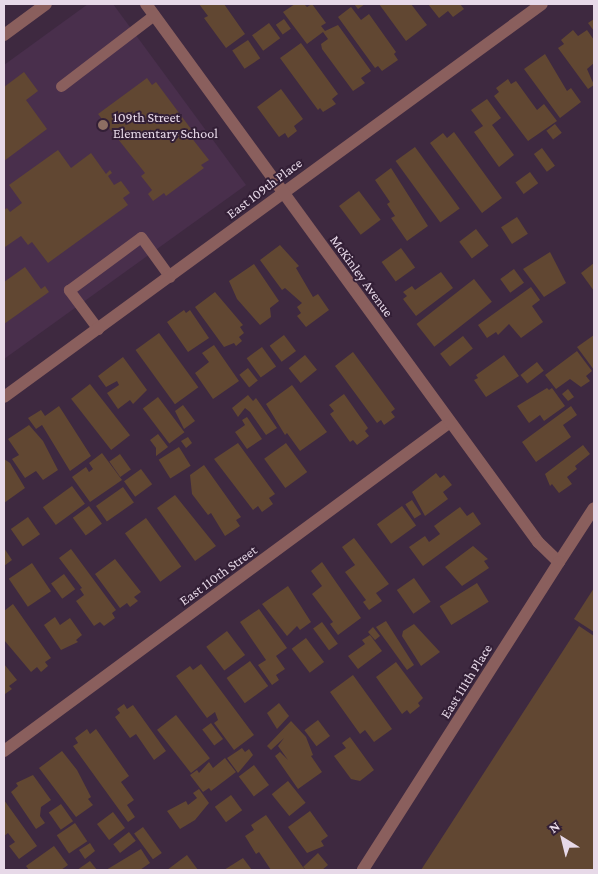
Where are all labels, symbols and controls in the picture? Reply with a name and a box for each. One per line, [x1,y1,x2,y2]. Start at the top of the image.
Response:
place label: 109th Street Elementary School [113,109,218,142]
marker: 109th Street Elementary School [97,119,109,131]
street label: East 109th Place [223,154,305,222]
street label: McKinley Avenue [327,232,397,320]
street label: East 110th Street [176,541,260,609]
street label: East 111th Place [436,641,496,721]
north arrow [538,814,588,864]
text: N [546,818,563,836]

